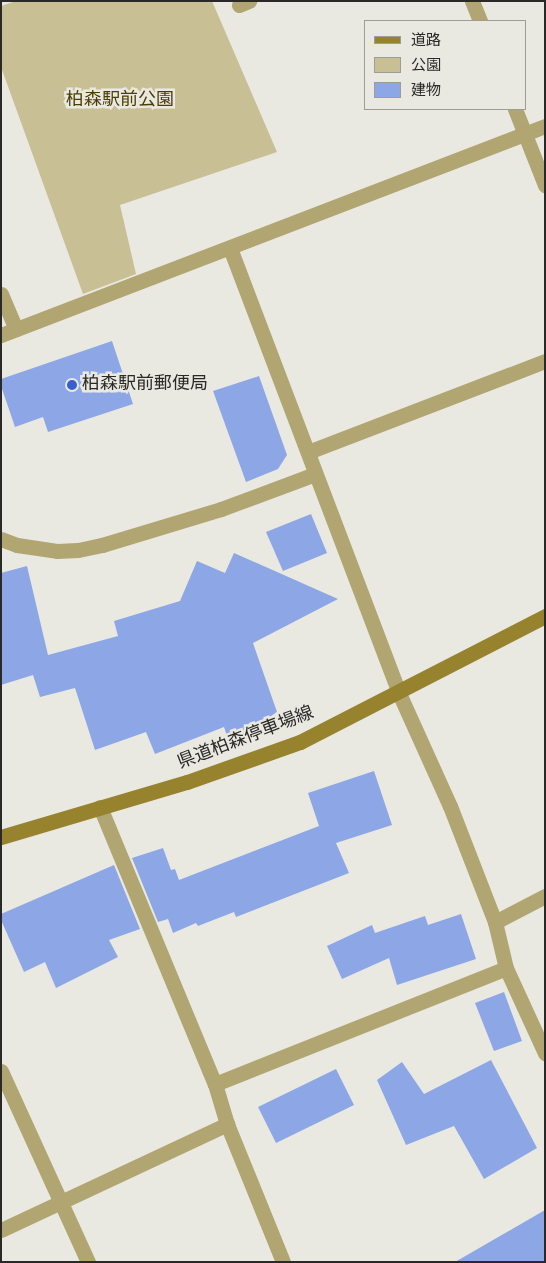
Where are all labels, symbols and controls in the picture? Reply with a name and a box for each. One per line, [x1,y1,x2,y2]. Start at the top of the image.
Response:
legend [364,20,526,110]
text: 道路 [411,32,441,51]
text: 公園 [411,57,441,76]
text: 建物 [411,82,441,101]
park label: 柏森駅前公園 [66,90,174,112]
place label: 柏森駅前郵便局 [82,374,208,396]
marker: 柏森駅前郵便局 [66,379,78,391]
street label: 県道柏森停車場線 [175,703,317,775]

